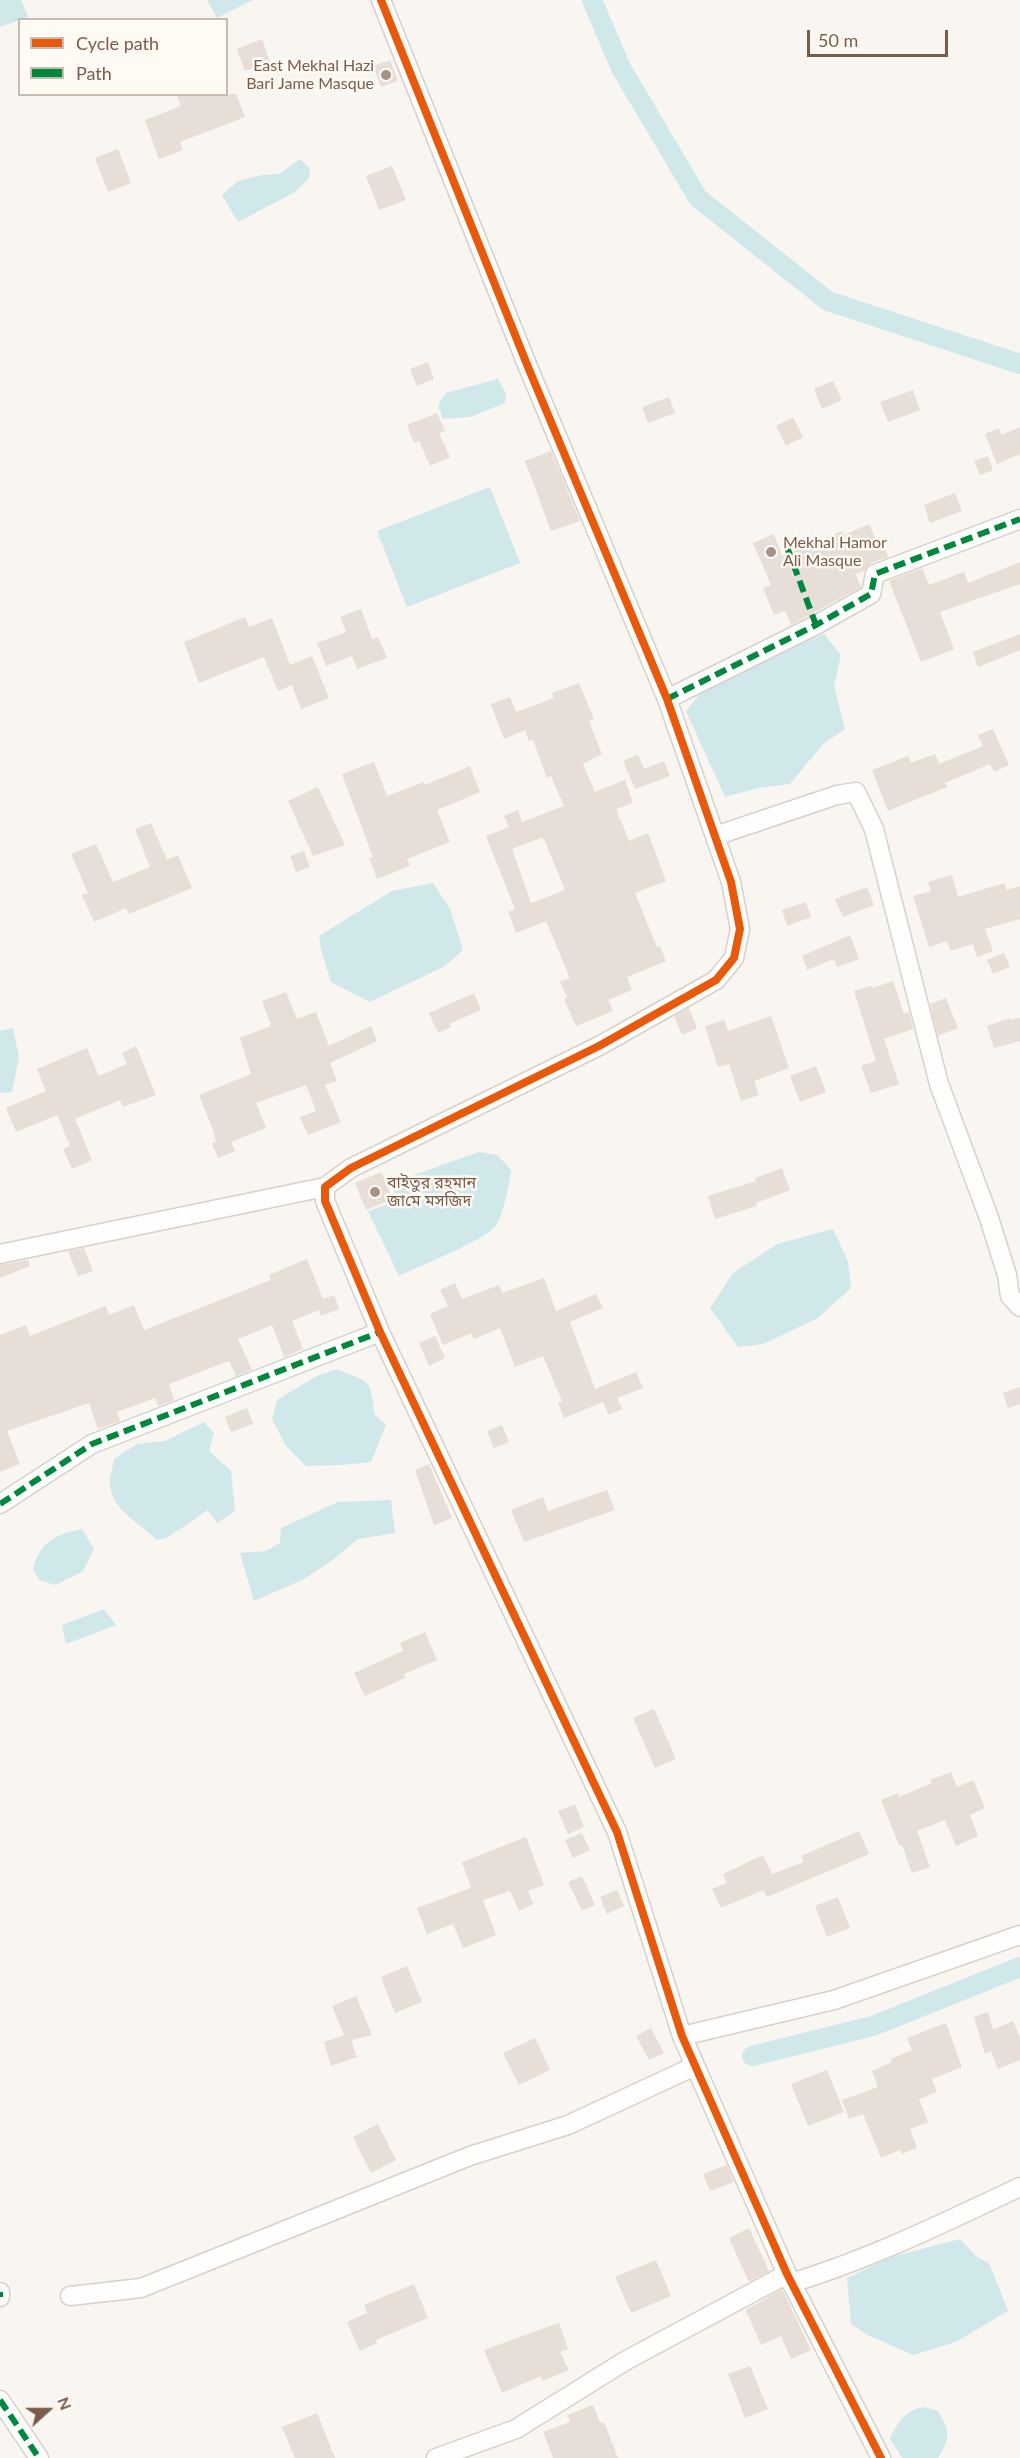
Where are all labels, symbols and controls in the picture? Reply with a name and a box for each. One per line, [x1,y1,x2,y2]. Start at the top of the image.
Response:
legend [18,18,228,96]
scale bar [810,18,951,56]
text: 50 m [818,29,858,51]
text: Cycle path [76,32,159,54]
place label: East Mekhal Hazi Bari Jame Masque [246,56,374,94]
text: Path [76,62,112,84]
marker: East Mekhal Hazi Bari Jame Masque [379,68,393,82]
place label: Mekhal Hamor Ali Masque [783,533,887,571]
marker: Mekhal Hamor Ali Masque [764,545,778,559]
place label: বাইতুর রহমান জা‌মে মস‌জিদ [387,1173,476,1211]
marker: বাইতুর রহমান জা‌মে মস‌জিদ [368,1185,382,1199]
north arrow [18,2380,78,2440]
text: N [54,2394,76,2413]

